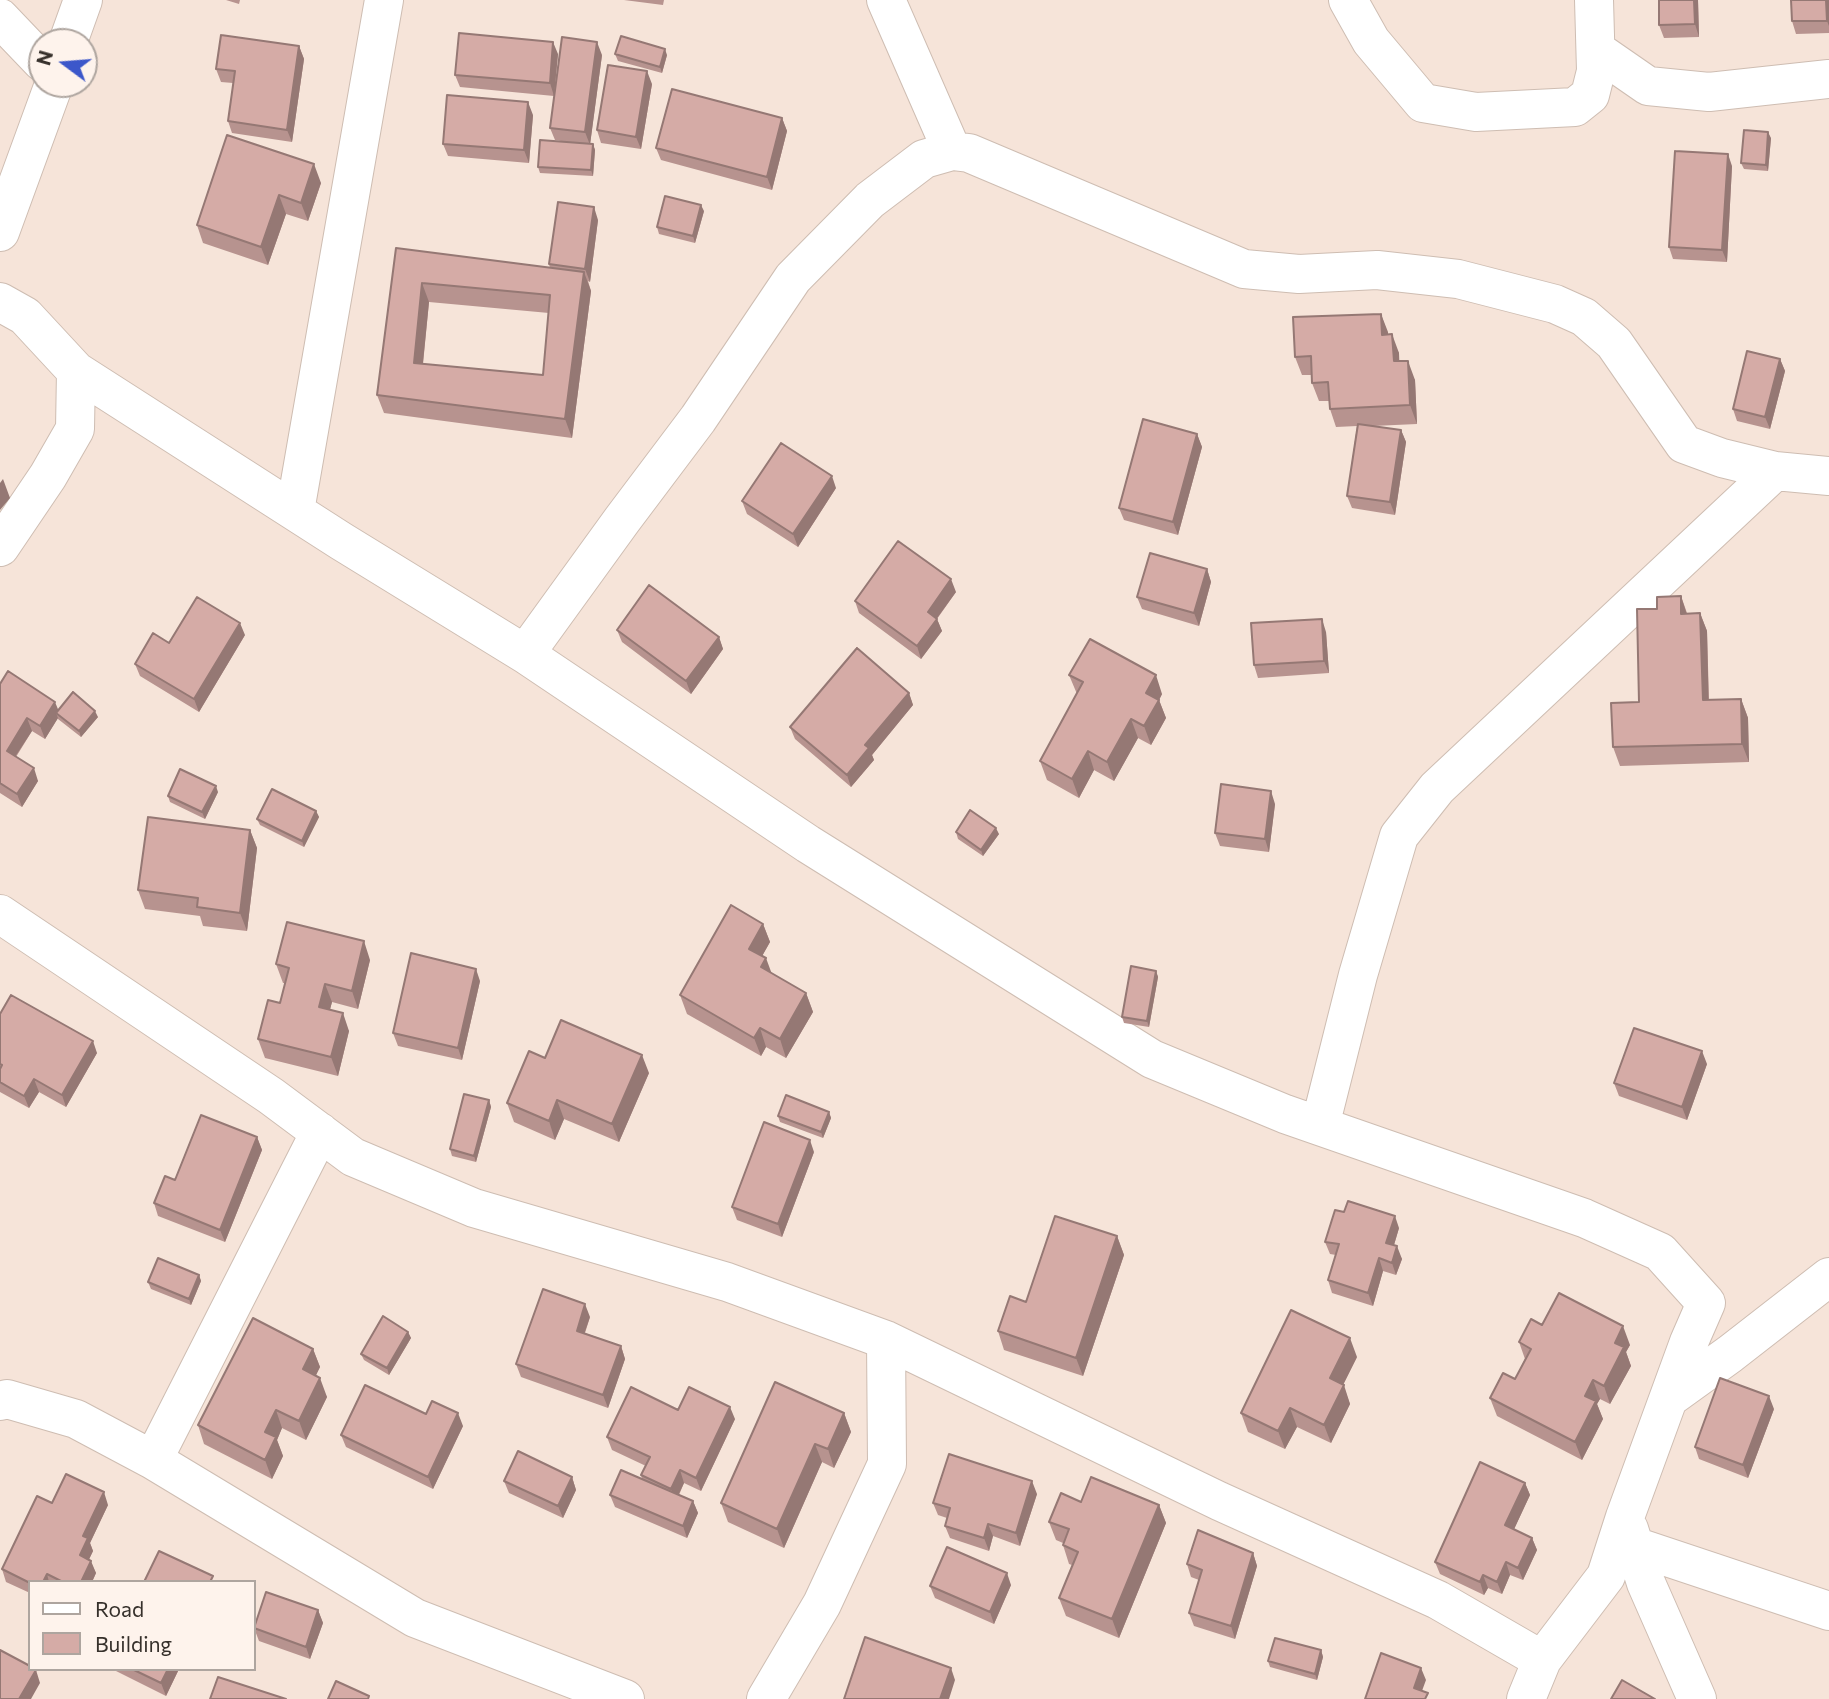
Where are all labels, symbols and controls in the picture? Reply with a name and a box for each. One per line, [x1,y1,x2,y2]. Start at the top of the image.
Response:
north arrow [28,28,98,98]
text: N [31,48,57,68]
legend [28,1580,256,1671]
text: Road [95,1596,144,1621]
text: Building [95,1631,172,1656]

